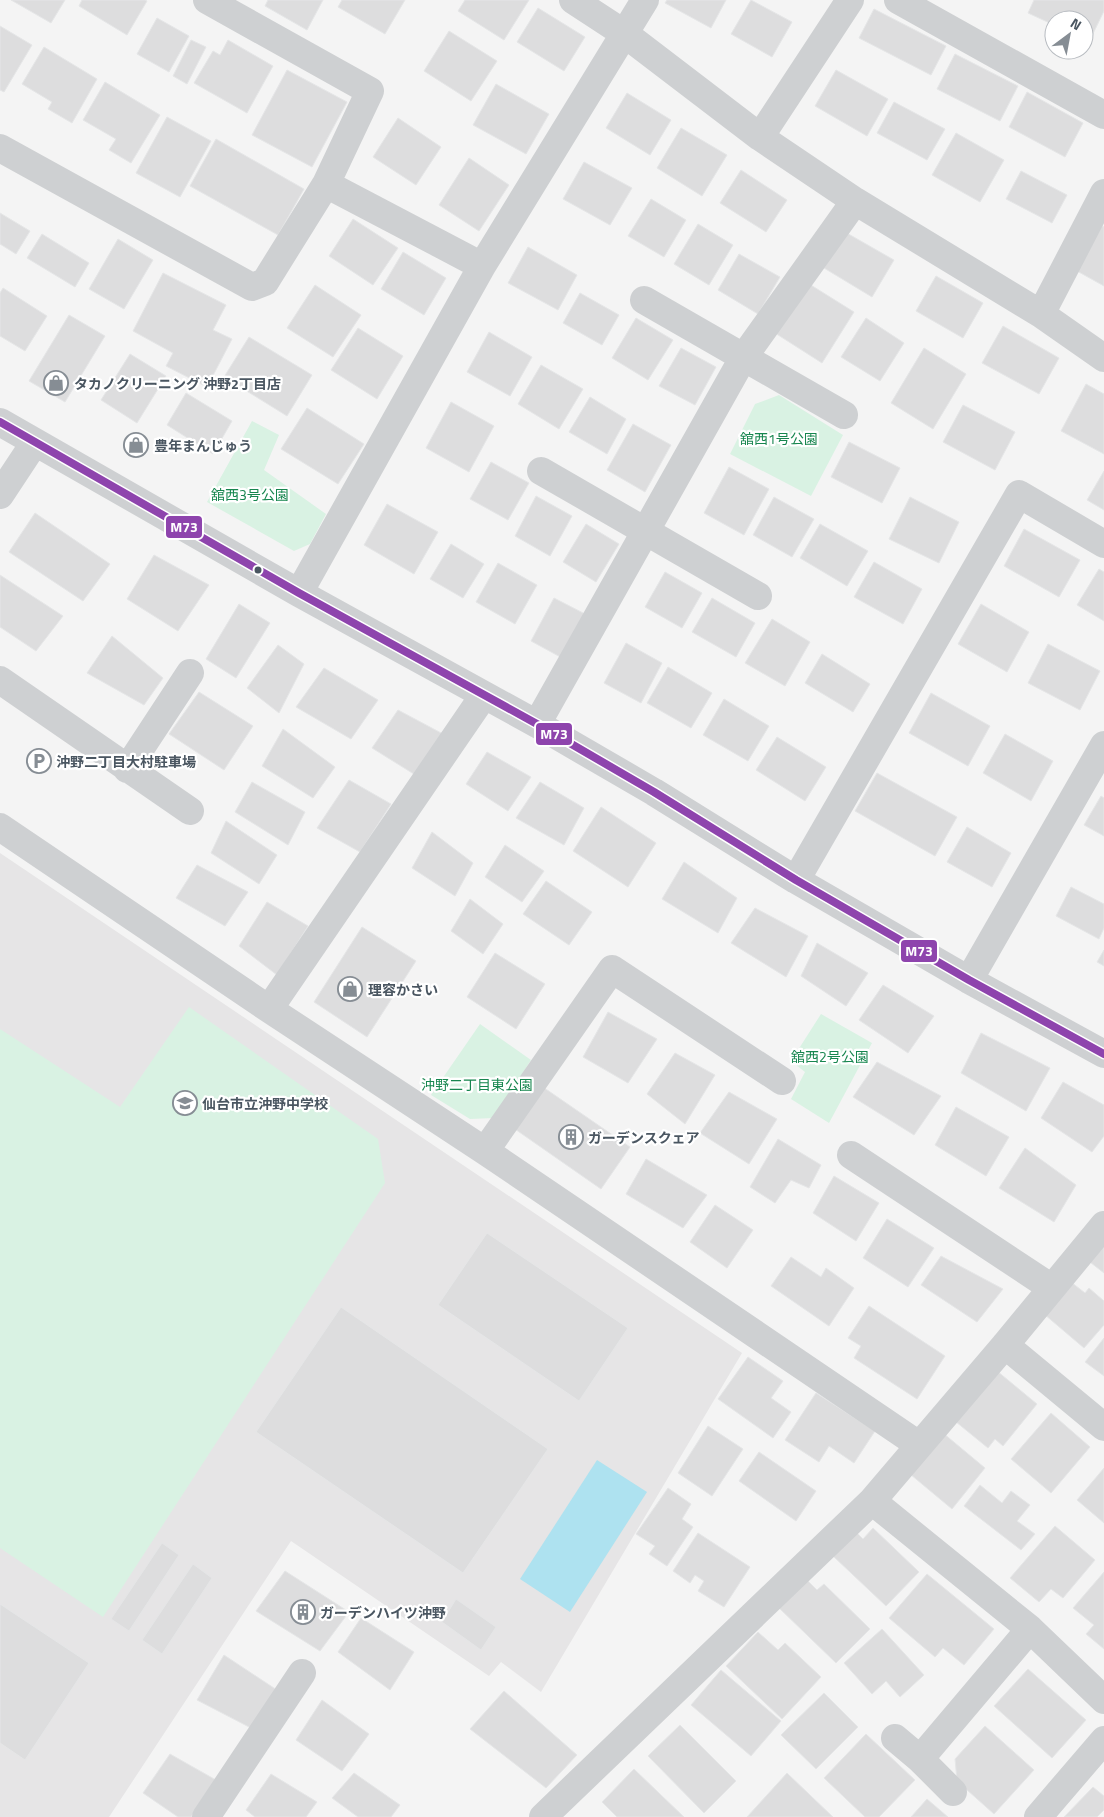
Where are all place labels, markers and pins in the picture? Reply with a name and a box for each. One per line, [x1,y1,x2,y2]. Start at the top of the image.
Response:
shop icon: タカノクリーニング 沖野2丁目店 [43,370,69,396]
place label: タカノクリーニング 沖野2丁目店 [74,373,281,394]
shop icon: 豊年まんじゅう [123,432,149,458]
place label: 豊年まんじゅう [154,435,252,456]
unlabelled marker [253,565,263,575]
parking icon: 沖野二丁目大村駐車場 [26,748,52,774]
place label: 沖野二丁目大村駐車場 [56,751,196,772]
shop icon: 理容かさい [337,976,363,1002]
place label: 理容かさい [368,979,438,1000]
school or university icon: 仙台市立沖野中学校 [172,1090,198,1116]
place label: 仙台市立沖野中学校 [202,1093,328,1114]
building icon: ガーデンスクェア [558,1124,584,1150]
place label: ガーデンスクェア [588,1127,700,1148]
building icon: ガーデンハイツ沖野 [290,1599,316,1625]
place label: ガーデンハイツ沖野 [320,1602,446,1623]

